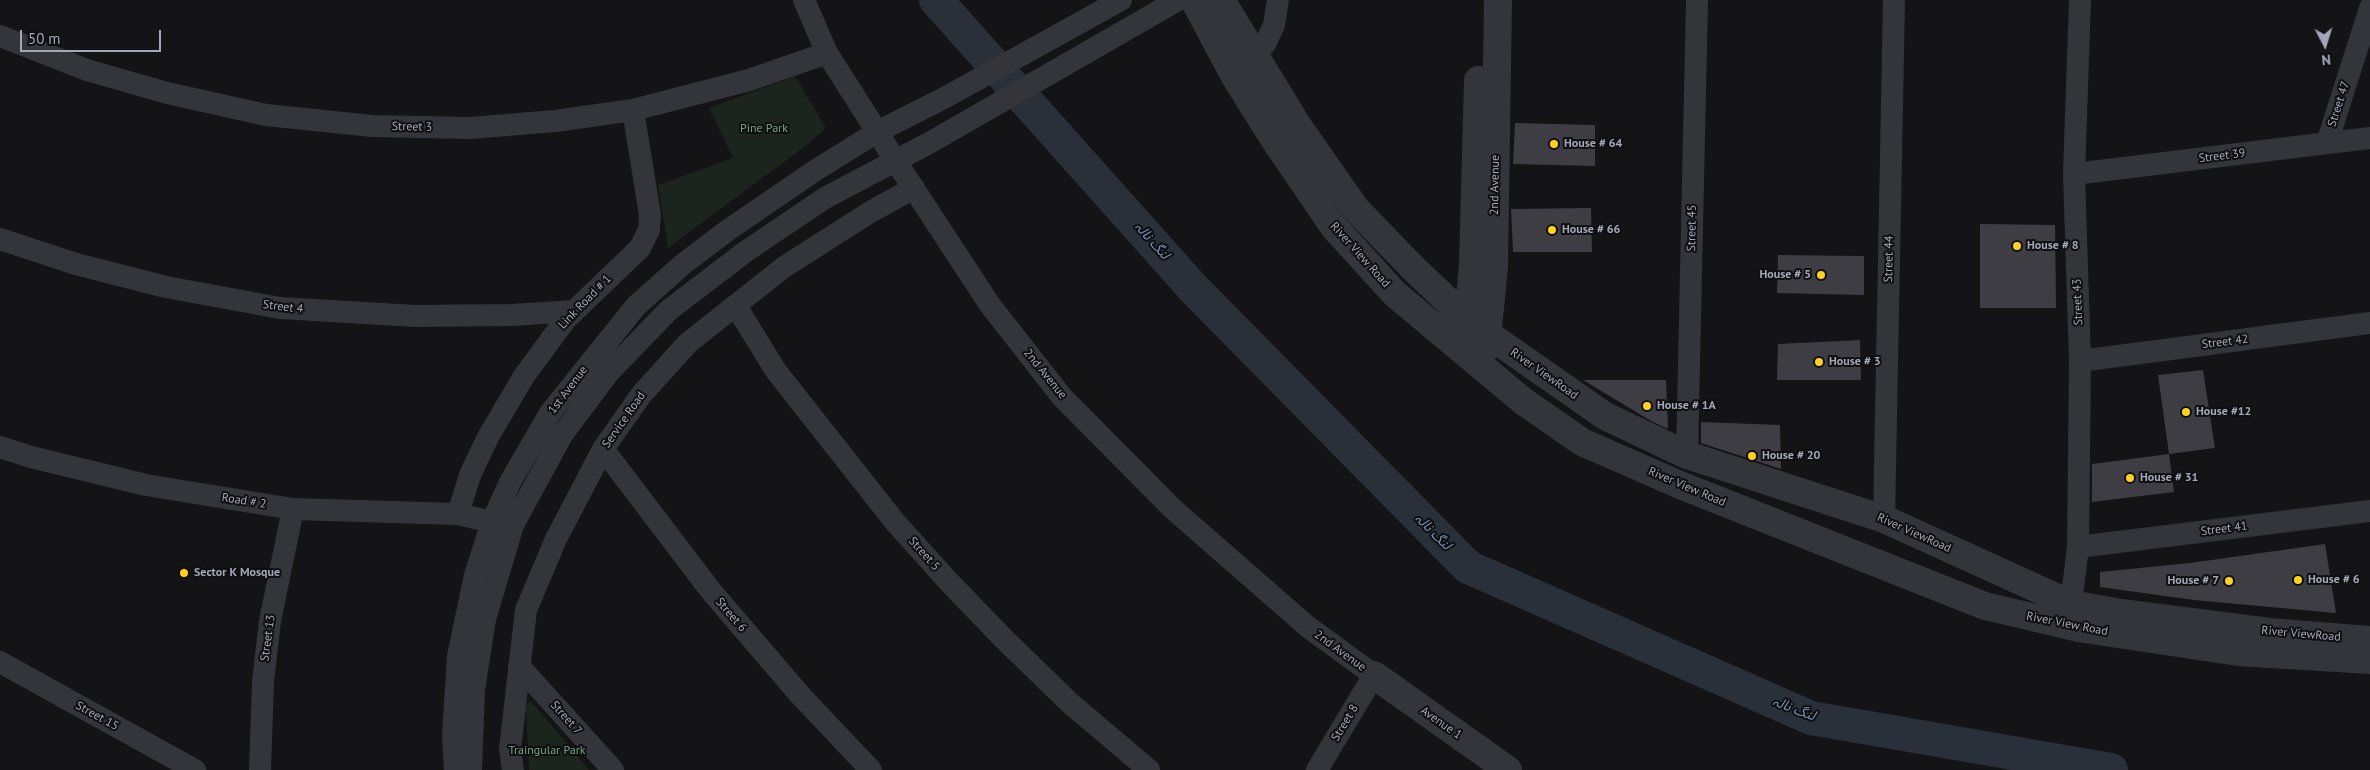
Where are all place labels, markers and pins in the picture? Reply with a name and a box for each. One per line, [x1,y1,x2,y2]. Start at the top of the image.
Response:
place label: House # 64 [1564,137,1622,151]
marker: House # 64 [1548,138,1560,150]
place label: House # 66 [1562,223,1620,237]
marker: House # 66 [1546,224,1558,236]
place label: House # 8 [2027,239,2079,253]
marker: House # 8 [2011,240,2023,252]
place label: House # 5 [1759,268,1811,282]
marker: House # 5 [1815,269,1827,281]
place label: House # 3 [1829,355,1881,369]
marker: House # 3 [1813,356,1825,368]
place label: House # 1A [1657,399,1716,413]
marker: House # 1A [1641,400,1653,412]
place label: House #12 [2196,405,2251,419]
marker: House #12 [2180,406,2192,418]
place label: House # 20 [1762,449,1820,463]
marker: House # 20 [1746,450,1758,462]
place label: House # 31 [2140,471,2198,485]
marker: House # 31 [2124,472,2136,484]
place label: Sector K Mosque [194,566,280,580]
marker: Sector K Mosque [178,567,190,579]
place label: House # 6 [2308,573,2360,587]
place label: House # 7 [2167,574,2219,588]
marker: House # 6 [2292,574,2304,586]
marker: House # 7 [2223,575,2235,587]

